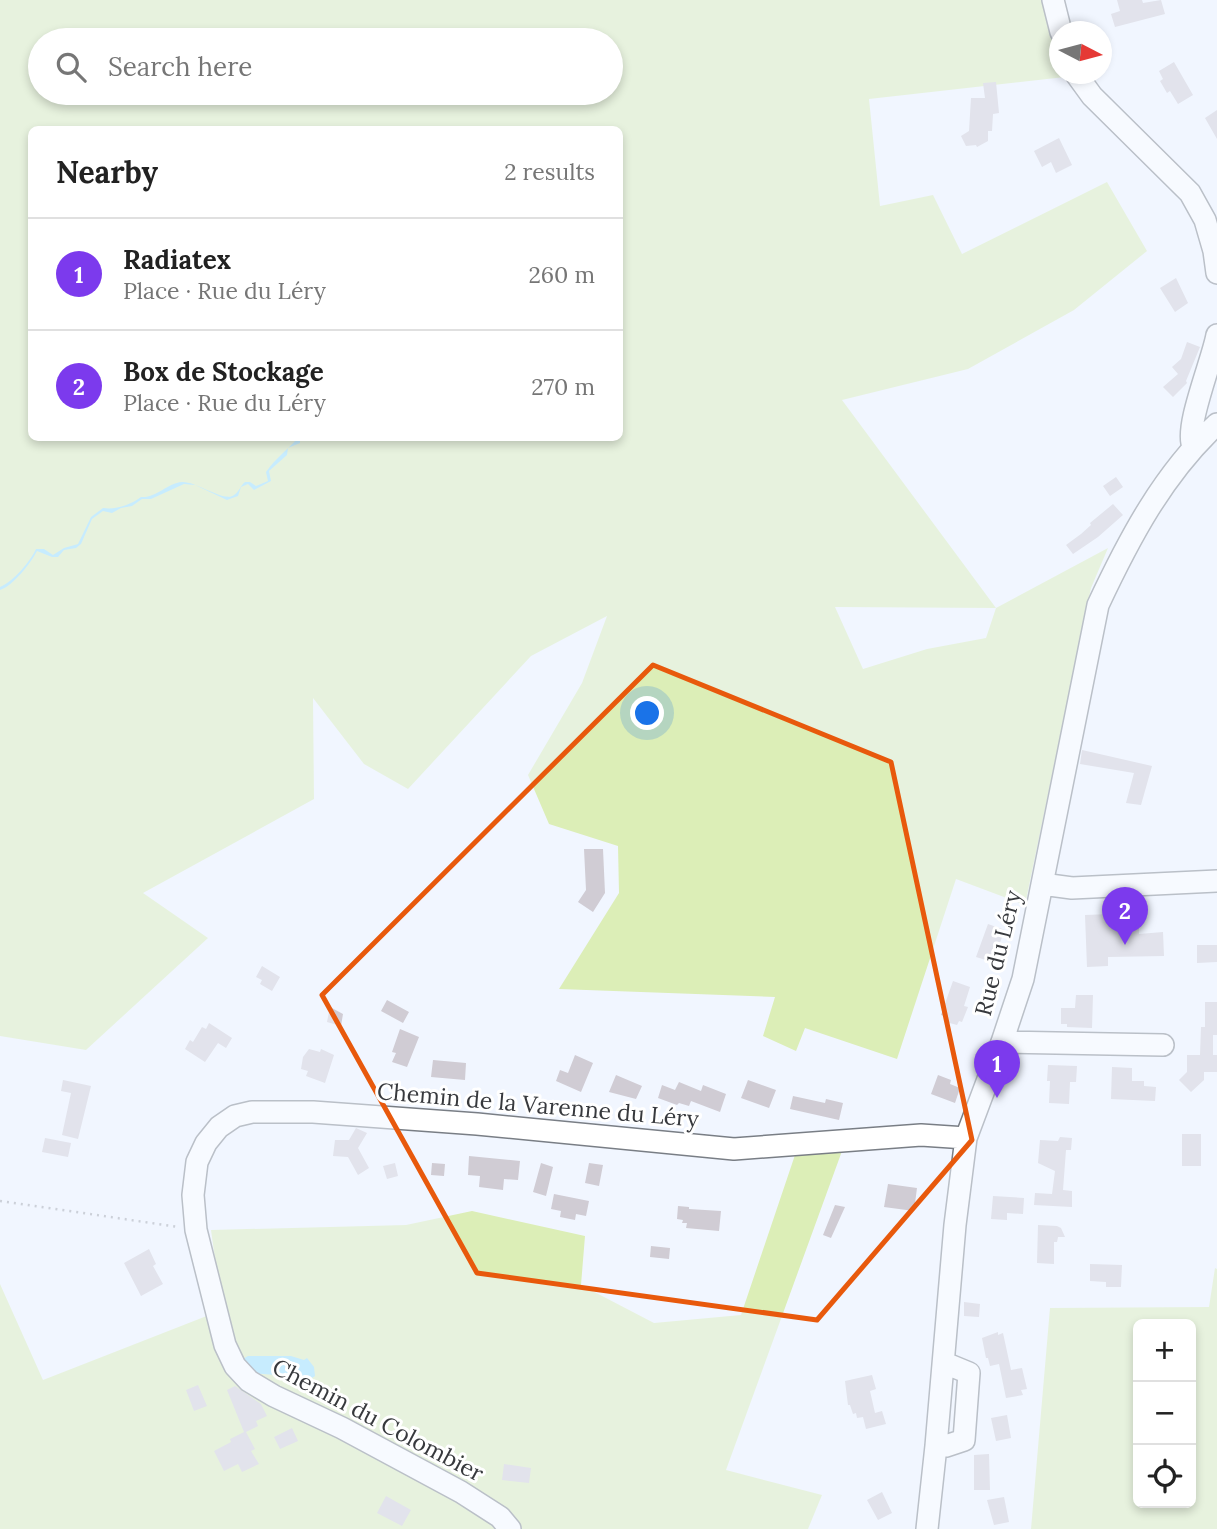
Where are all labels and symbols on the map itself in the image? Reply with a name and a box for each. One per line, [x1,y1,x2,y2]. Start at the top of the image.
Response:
north arrow [1049,21,1112,84]
your location [630,696,664,730]
street label: Rue du Léry [968,886,1027,1019]
pin: 2 [1102,887,1148,945]
pin: 1 [974,1040,1020,1098]
street label: Chemin de la Varenne du Léry [376,1076,701,1133]
street label: Chemin du Colombier [268,1352,489,1488]

